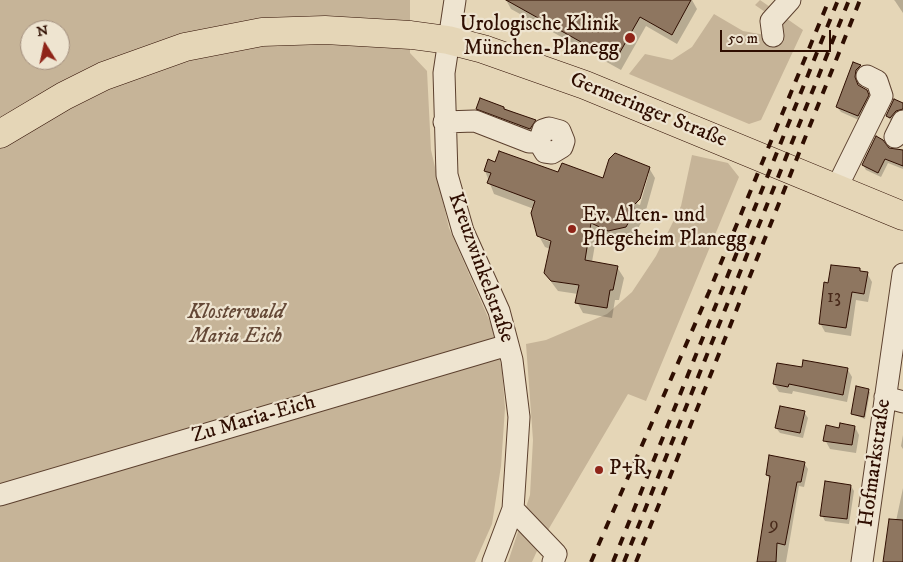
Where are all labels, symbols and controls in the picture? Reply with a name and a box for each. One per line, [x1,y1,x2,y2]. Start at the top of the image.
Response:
place label: Urologische Klinik München-Planegg [460,13,619,63]
north arrow [20,20,70,70]
scale bar [723,20,834,52]
text: N [35,21,50,41]
text: 50 m [728,29,758,48]
marker: Urologische Klinik München-Planegg [623,31,637,45]
street label: Germeringer Straße [566,68,730,154]
street label: Kreuzwinkelstraße [441,190,519,346]
place label: Ev. Alten- und Pflegeheim Planegg [582,204,746,254]
marker: Ev. Alten- und Pflegeheim Planegg [566,223,578,235]
house number: 13 [827,287,841,309]
park label: Klosterwald Maria Eich [188,301,284,351]
street label: Zu Maria-Eich [189,390,319,450]
street label: Hofmarkstraße [855,397,897,529]
place label: P+R [609,457,647,483]
marker: P+R [593,464,605,476]
house number: 9 [769,515,779,537]

